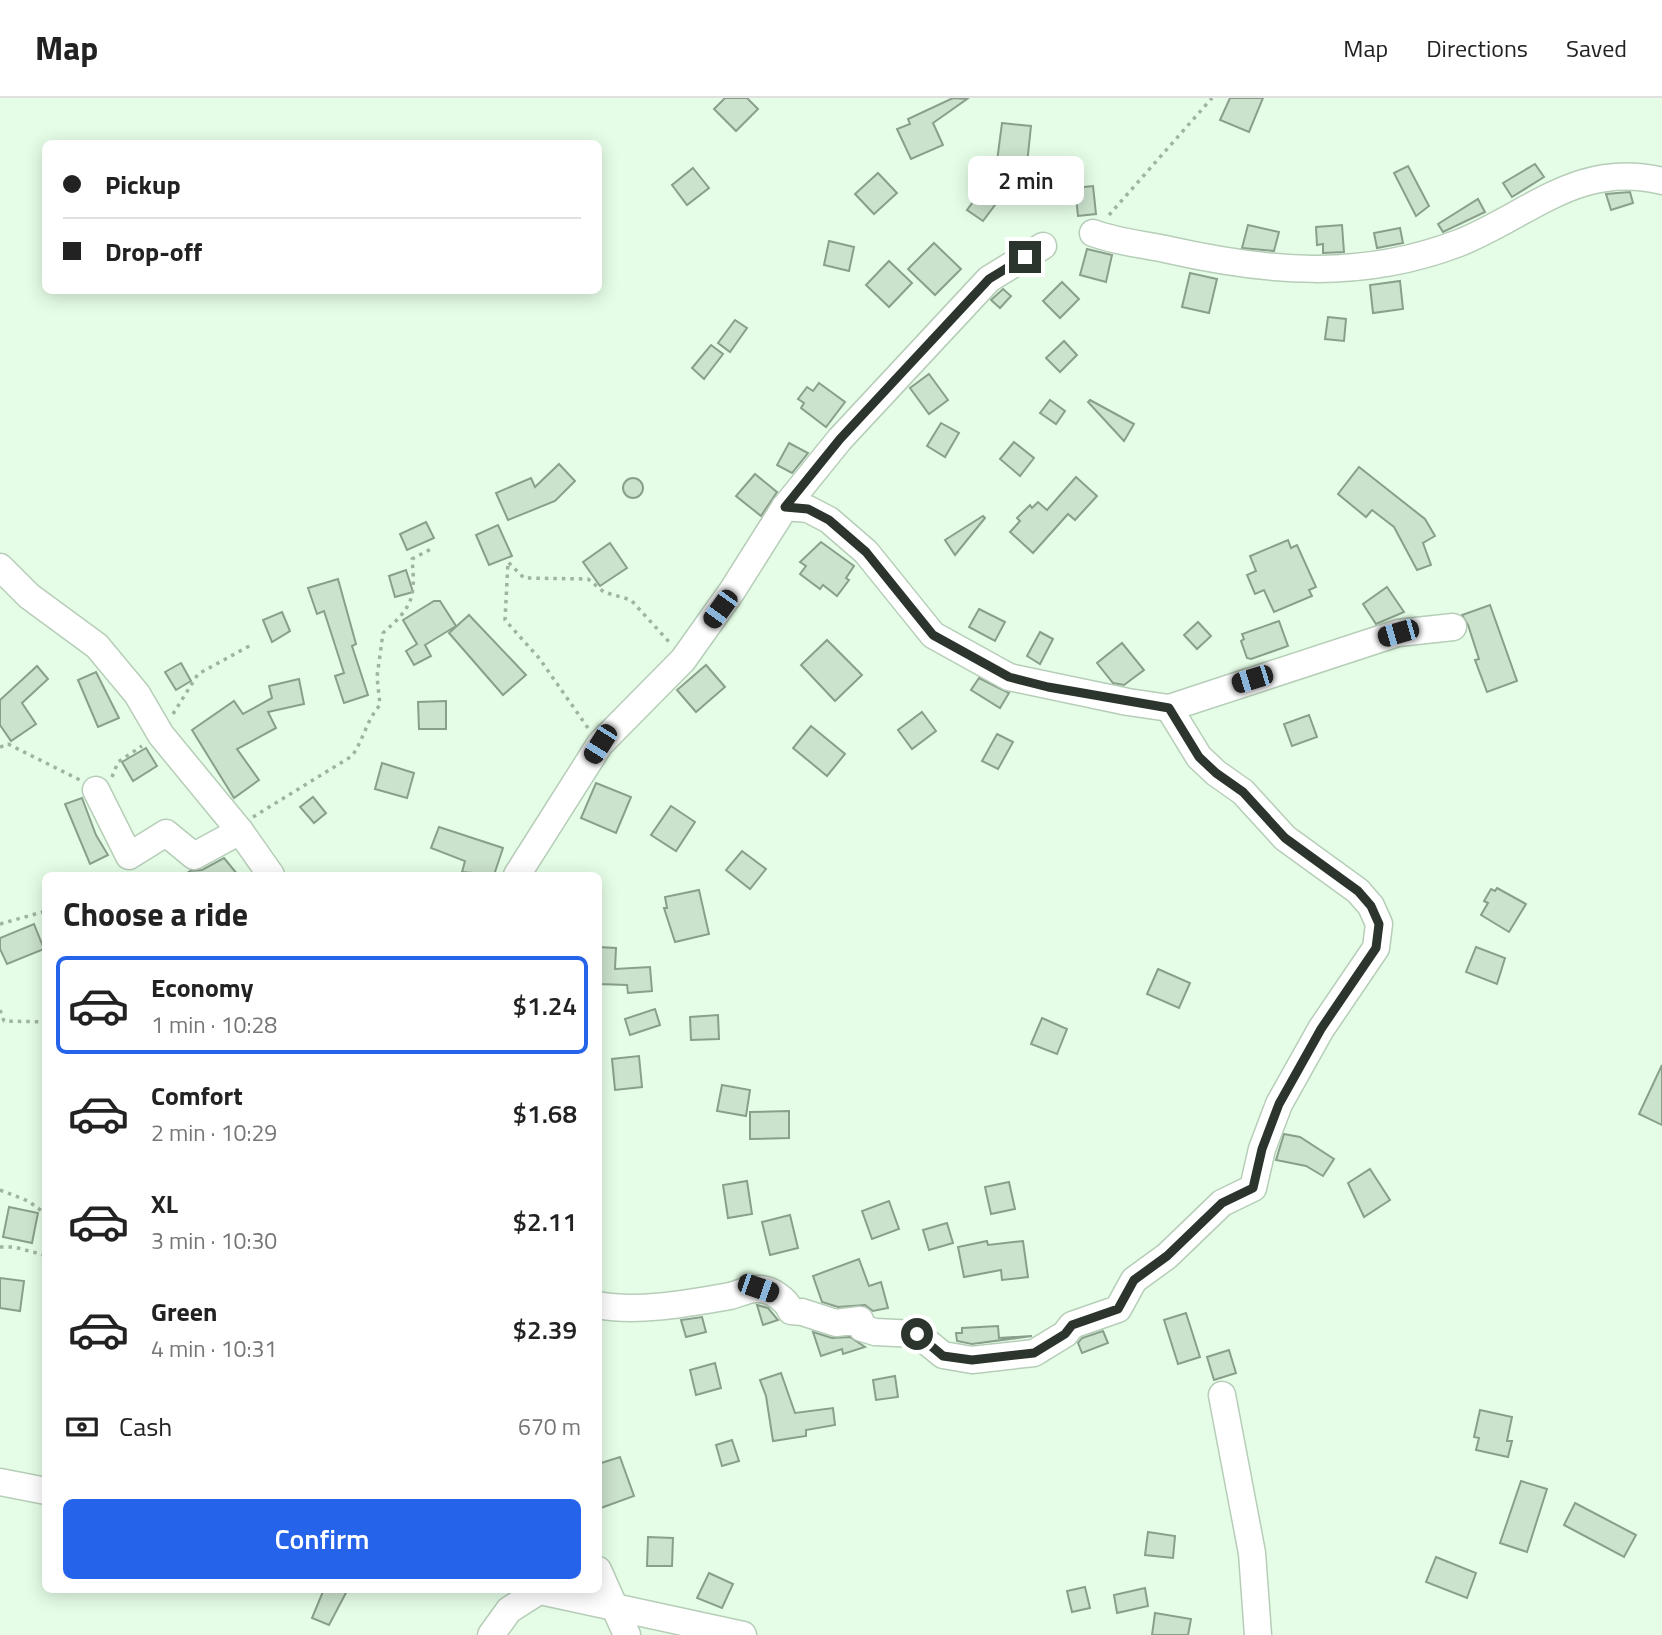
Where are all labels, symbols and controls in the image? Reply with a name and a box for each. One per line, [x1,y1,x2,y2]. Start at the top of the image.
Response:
text: Map [35,23,98,73]
text: Map [1343,30,1388,66]
text: Directions [1426,30,1528,66]
text: Saved [1566,30,1627,66]
callout: 2 min [967,156,1083,204]
text: 2 min [998,163,1054,198]
text: Pickup [105,165,181,204]
text: Drop-off [105,232,202,271]
route end [1009,241,1041,273]
car [700,586,741,632]
car [1375,617,1422,649]
car [1229,663,1276,695]
car [580,721,621,767]
text: Choose a ride [63,890,248,938]
text: Economy [151,968,253,1007]
icon: car [67,974,130,1037]
text: $1.24 [513,986,577,1025]
text: 1 min · 10:28 [151,1007,277,1042]
text: Comfort [151,1076,243,1115]
icon: car [67,1082,130,1145]
text: $1.68 [513,1094,577,1133]
text: 2 min · 10:29 [151,1115,277,1150]
text: XL [151,1184,178,1223]
icon: car [67,1190,130,1253]
text: $2.11 [513,1202,577,1241]
text: 3 min · 10:30 [151,1223,277,1258]
car [735,1271,782,1305]
text: Green [151,1292,217,1331]
icon: car [67,1298,130,1361]
text: $2.39 [513,1310,577,1349]
route start [901,1318,933,1350]
text: 4 min · 10:31 [151,1331,277,1366]
text: Cash [119,1407,172,1446]
icon: cash [63,1408,101,1446]
text: 670 m [518,1409,581,1444]
button: Confirm [63,1499,581,1579]

